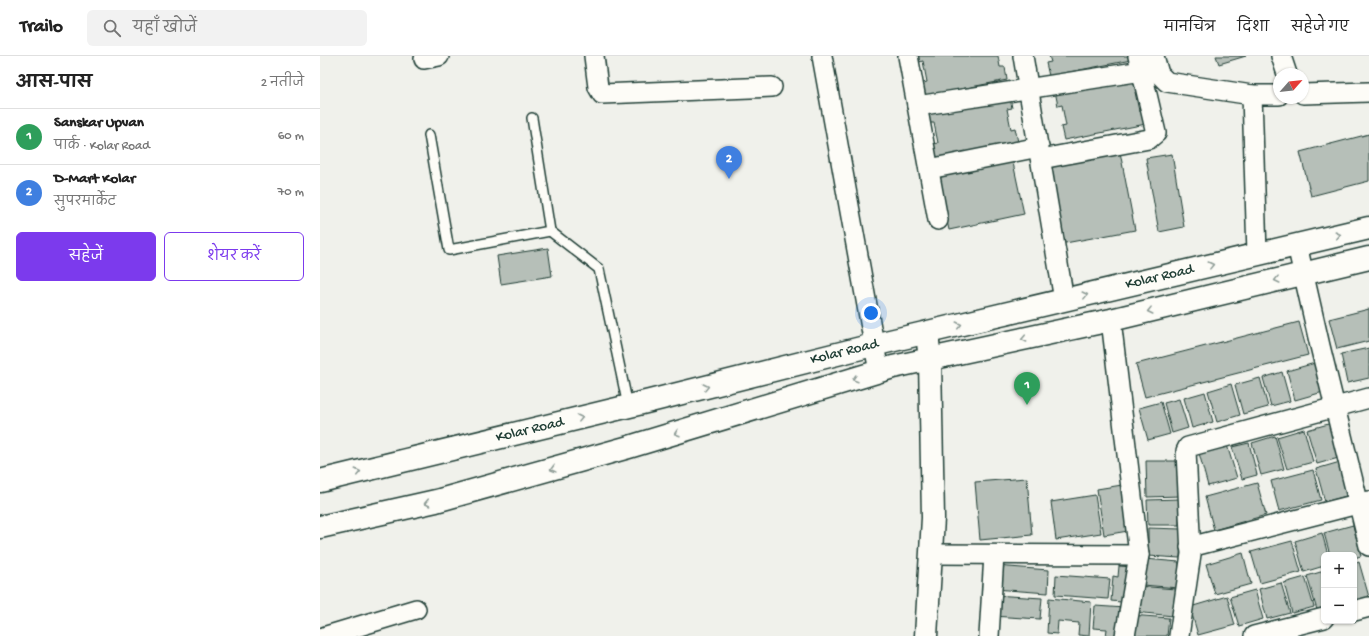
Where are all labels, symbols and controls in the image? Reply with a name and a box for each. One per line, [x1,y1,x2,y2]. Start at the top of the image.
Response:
search box [87,10,367,46]
text: Trailo [20,16,63,39]
icon: search [101,17,123,39]
text: यहाँ खोजें [133,20,197,38]
text: मानचित्र [1164,20,1215,37]
text: दिशा [1237,20,1269,37]
text: सहेजे गए [1291,20,1349,37]
north arrow [1273,68,1309,104]
text: आस-पास [16,74,92,94]
text: 2 नतीजे [261,76,304,91]
text: Sanskar Upvan [54,114,144,132]
text: 1 [26,129,32,144]
text: 60 m [278,129,304,144]
text: पार्क · Kolar Road [54,139,150,154]
pin: 2 [716,146,742,179]
text: D-Mart Kolar [54,170,135,188]
text: 2 [26,185,32,200]
text: 70 m [278,185,304,200]
text: सुपरमार्केट [54,195,116,210]
one-way arrow [1334,231,1341,240]
button: सहेजें [16,232,156,281]
button: शेयर करें [164,232,304,281]
street label: Kolar Road [1124,260,1197,294]
one-way arrow [1208,261,1215,269]
one-way arrow [1274,276,1280,284]
one-way arrow [1081,291,1088,300]
your location [861,303,881,323]
one-way arrow [1147,306,1154,314]
one-way arrow [955,322,962,330]
street label: Kolar Road [809,335,881,369]
one-way arrow [1020,335,1027,343]
pin: 1 [1014,372,1040,405]
one-way arrow [852,374,859,383]
one-way arrow [703,384,709,392]
street label: Kolar Road [494,413,567,447]
one-way arrow [576,414,583,423]
one-way arrow [674,428,681,437]
one-way arrow [549,464,556,472]
one-way arrow [355,468,361,476]
one-way arrow [424,498,430,506]
map controls [1321,552,1357,624]
button: + [1321,552,1357,588]
button: − [1321,588,1357,624]

